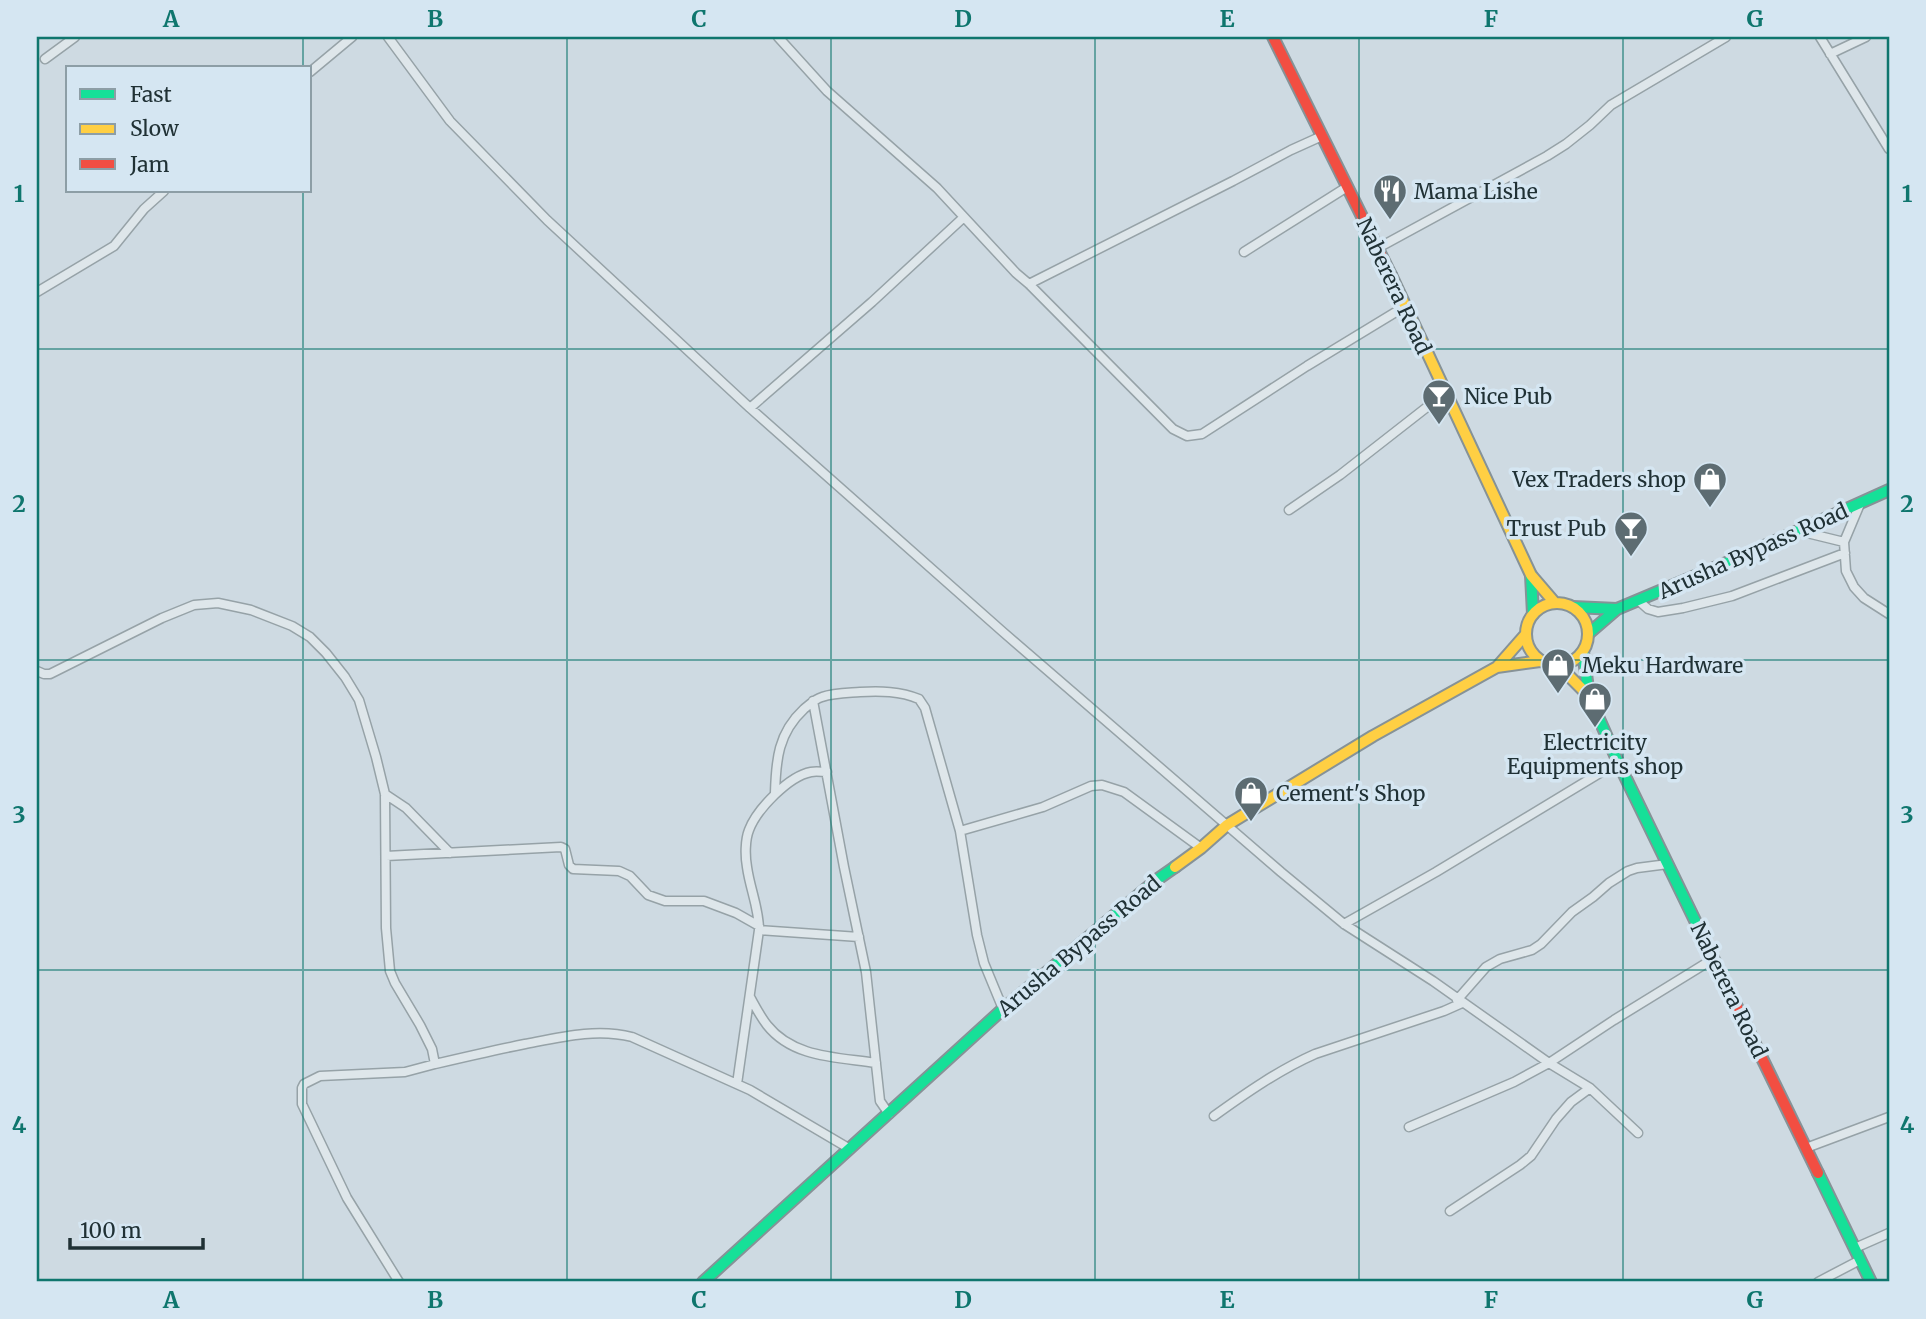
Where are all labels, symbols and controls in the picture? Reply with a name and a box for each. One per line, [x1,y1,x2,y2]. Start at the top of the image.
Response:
text: A [162,4,180,33]
text: B [427,4,443,33]
text: C [691,4,707,33]
text: D [954,4,972,33]
text: E [1219,4,1235,33]
text: F [1484,4,1498,33]
text: G [1747,4,1764,33]
legend [66,66,312,192]
text: Fast [130,81,172,108]
text: Slow [130,115,179,142]
text: Jam [129,151,169,178]
restaurant icon: Mama Lishe [1371,172,1409,221]
place label: Mama Lishe [1414,178,1538,205]
text: 1 [14,179,25,208]
text: 1 [1902,179,1913,208]
street label: Naberera Road [1351,213,1438,359]
bar icon: Nice Pub [1420,377,1458,426]
place label: Nice Pub [1464,383,1552,410]
shop icon: Vex Traders shop [1691,460,1729,509]
place label: Vex Traders shop [1511,466,1686,493]
text: 2 [12,489,26,518]
text: 2 [1900,489,1914,518]
street label: Arusha Bypass Road [1653,497,1852,605]
bar icon: Trust Pub [1612,509,1650,558]
place label: Trust Pub [1506,515,1606,542]
shop icon: Meku Hardware [1539,646,1577,695]
place label: Meku Hardware [1582,652,1743,679]
shop icon: Electricity Equipments shop [1576,680,1614,729]
place label: Electricity Equipments shop [1507,729,1683,780]
shop icon: Cement's Shop [1232,774,1270,823]
place label: Cement's Shop [1276,780,1426,807]
text: 3 [12,800,26,829]
text: 3 [1900,800,1914,829]
street label: Arusha Bypass Road [991,870,1166,1023]
street label: Naberera Road [1685,918,1774,1063]
text: 4 [12,1110,27,1139]
text: 4 [1900,1110,1915,1139]
scale bar [70,1207,203,1251]
text: 100 m [80,1217,142,1244]
text: A [162,1285,180,1314]
text: B [427,1285,443,1314]
text: C [691,1285,707,1314]
text: D [954,1285,972,1314]
text: E [1219,1285,1235,1314]
text: F [1484,1285,1498,1314]
text: G [1747,1285,1764,1314]

